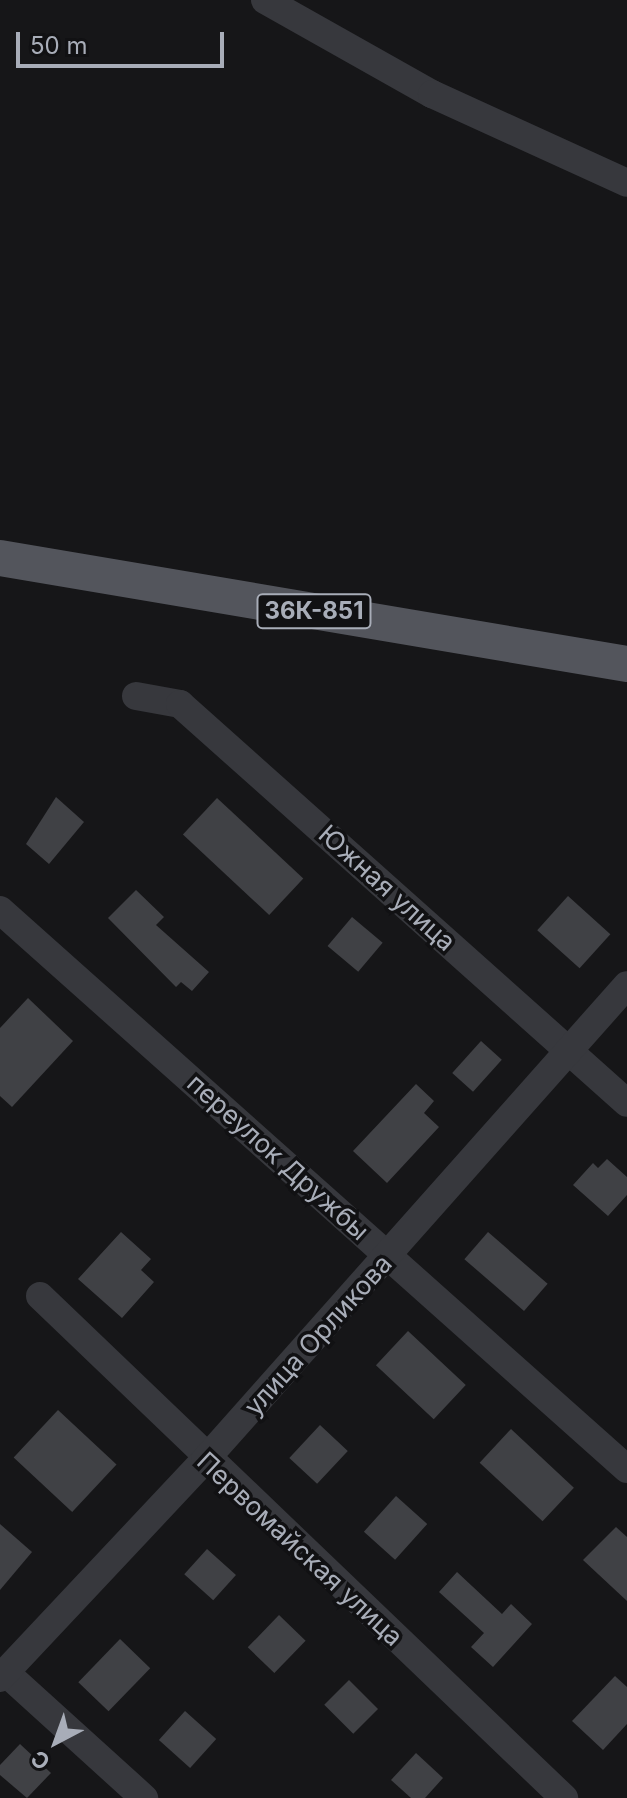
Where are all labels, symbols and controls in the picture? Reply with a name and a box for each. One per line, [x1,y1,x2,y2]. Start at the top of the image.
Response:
scale bar [20,16,228,66]
text: 50 m [30,31,88,60]
road number: 36К-851 [256,591,372,631]
street label: Южная улица [312,819,462,957]
street label: переулок Дружбы [181,1067,375,1247]
street label: улица Орликова [238,1248,398,1422]
street label: Первомайская улица [191,1446,409,1652]
north arrow [16,1702,96,1782]
text: С [26,1745,55,1775]

